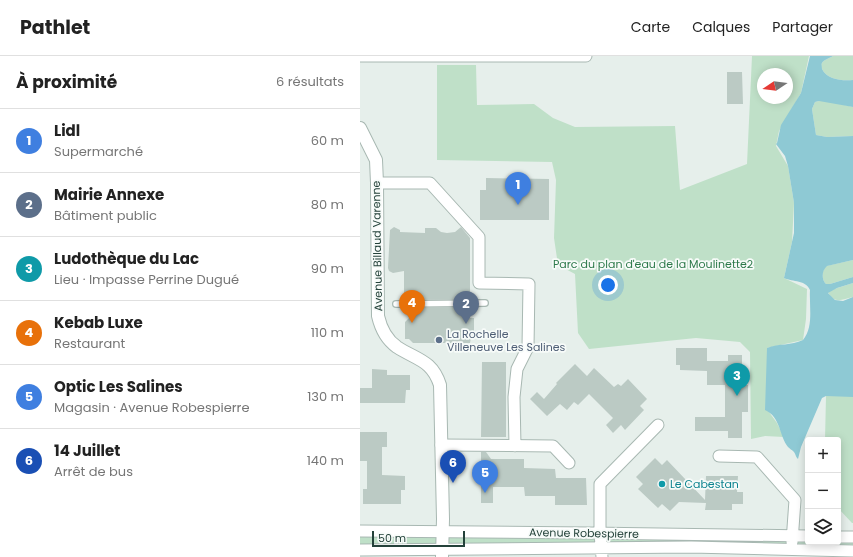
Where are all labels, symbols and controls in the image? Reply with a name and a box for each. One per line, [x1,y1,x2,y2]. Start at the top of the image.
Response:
text: Pathlet [20,14,90,41]
text: Carte [631,17,670,37]
text: Calques [692,17,750,37]
text: Partager [772,17,833,37]
north arrow [757,68,793,104]
text: À proximité [16,70,117,94]
text: 6 résultats [276,72,344,91]
text: Lidl [54,120,80,141]
text: 1 [27,131,31,150]
text: 60 m [311,131,344,150]
text: Supermarché [54,142,143,161]
pin: 1 [505,172,531,205]
street label: Avenue Billaud Varenne [368,180,386,311]
text: Mairie Annexe [54,184,164,205]
text: 2 [25,195,33,214]
text: 80 m [311,195,344,214]
text: Bâtiment public [54,206,157,225]
text: Ludothèque du Lac [54,248,199,269]
park label: Parc du plan d'eau de la Moulinette2 [553,256,753,272]
text: 3 [25,259,33,278]
text: 90 m [311,259,344,278]
text: Lieu · Impasse Perrine Dugué [54,270,239,289]
your location [598,275,618,295]
pin: 4 [399,290,425,323]
pin: 2 [453,291,479,324]
text: Kebab Luxe [54,312,143,333]
text: 4 [25,323,33,342]
text: 110 m [311,323,344,342]
place label: La Rochelle Villeneuve Les Salines [447,326,566,355]
text: Restaurant [54,334,125,353]
marker: La Rochelle Villeneuve Les Salines [434,335,444,345]
pin: 3 [724,363,750,396]
text: Optic Les Salines [54,376,183,397]
text: 5 [25,387,33,406]
text: 130 m [307,387,344,406]
text: Magasin · Avenue Robespierre [54,398,250,417]
map controls [805,437,841,545]
button: + [805,437,841,473]
text: 14 Juillet [54,440,120,461]
pin: 6 [440,450,466,483]
text: 6 [25,451,33,470]
text: 140 m [307,451,344,470]
pin: 5 [472,460,498,493]
text: Arrêt de bus [54,462,133,481]
button: − [805,473,841,509]
place label: Le Cabestan [670,476,739,492]
marker: Le Cabestan [657,479,667,489]
button: layers [805,509,841,545]
street label: Avenue Robespierre [529,524,639,542]
scale bar [372,529,465,548]
text: 50 m [378,530,406,546]

